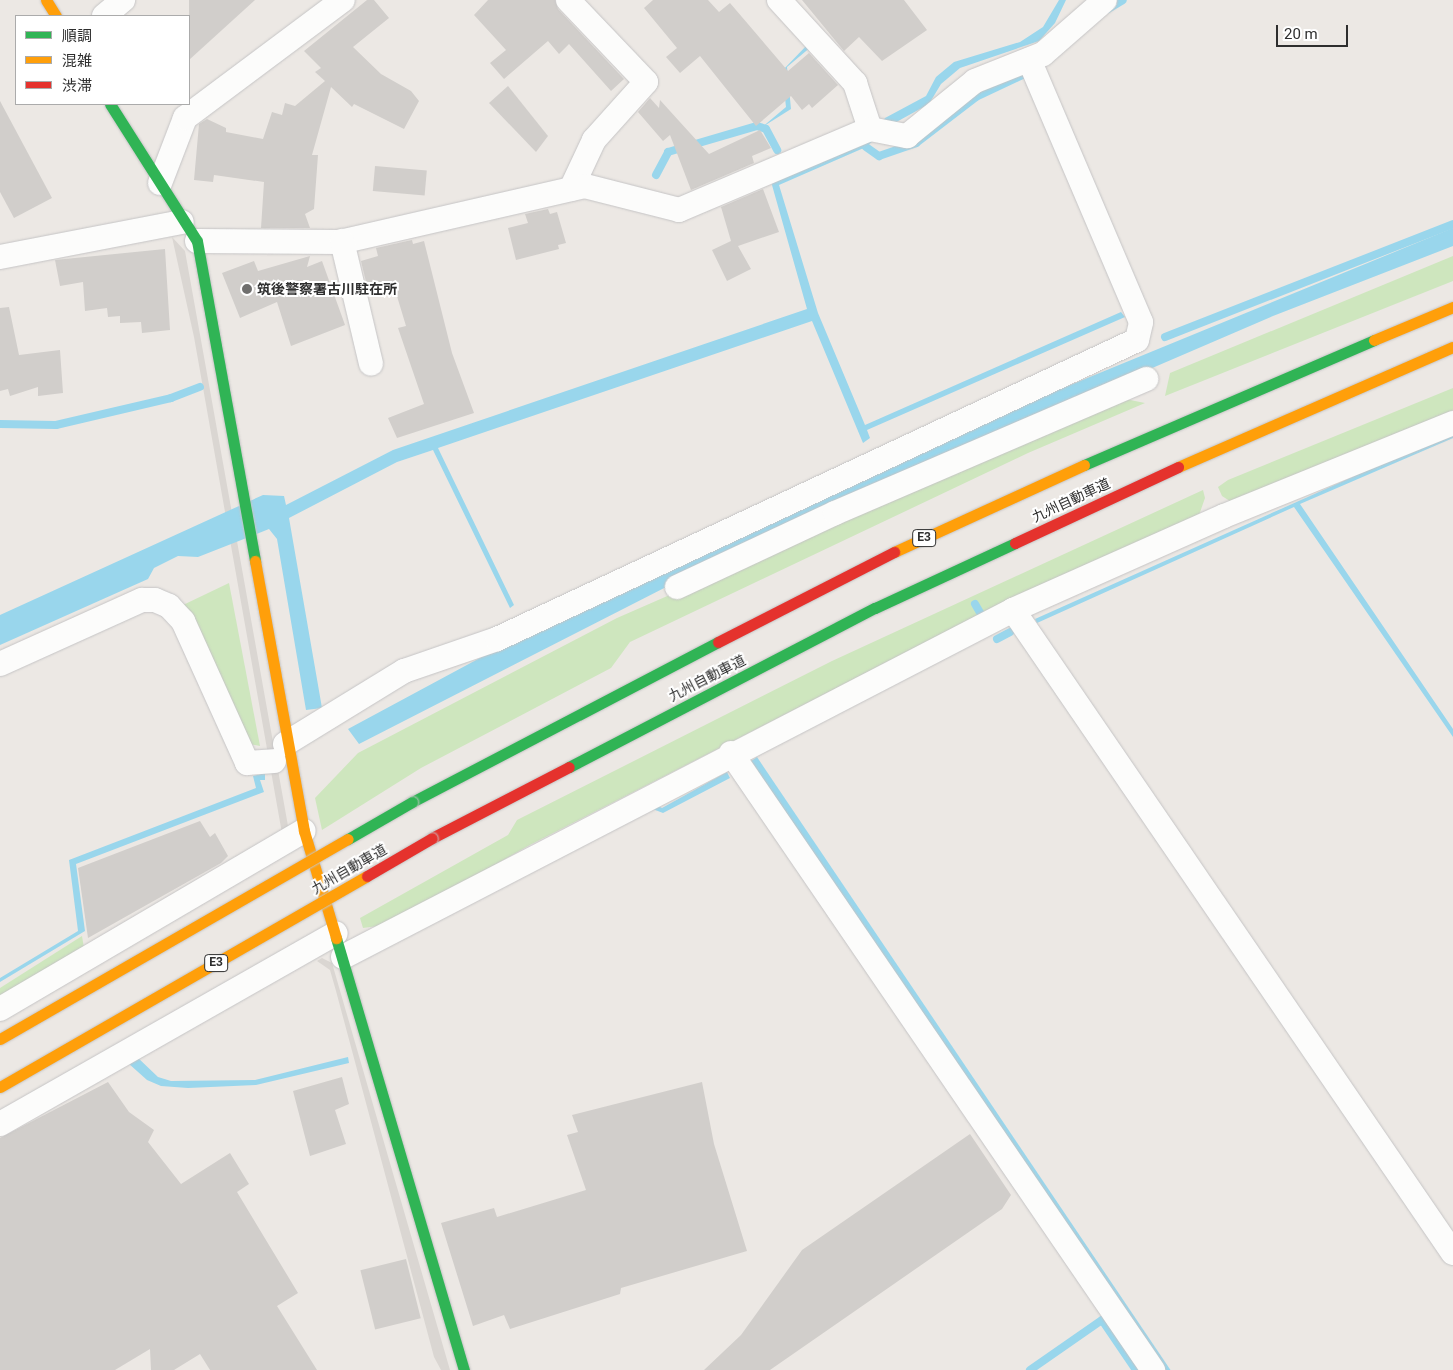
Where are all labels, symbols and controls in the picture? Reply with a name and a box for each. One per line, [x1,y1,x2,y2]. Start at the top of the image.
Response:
legend [15,15,190,105]
scale bar [1278,15,1350,47]
text: 20 m [1284,25,1318,43]
text: 順調 [62,27,92,45]
text: 混雑 [62,52,92,70]
text: 渋滞 [62,77,92,95]
place label: 筑後警察署古川駐在所 [257,281,397,297]
marker: 筑後警察署古川駐在所 [241,283,253,295]
street label: 九州自動車道 [1029,475,1113,525]
road number: E3 [912,528,936,548]
street label: 九州自動車道 [666,651,748,705]
street label: 九州自動車道 [308,841,390,897]
road number: E3 [204,954,228,972]

